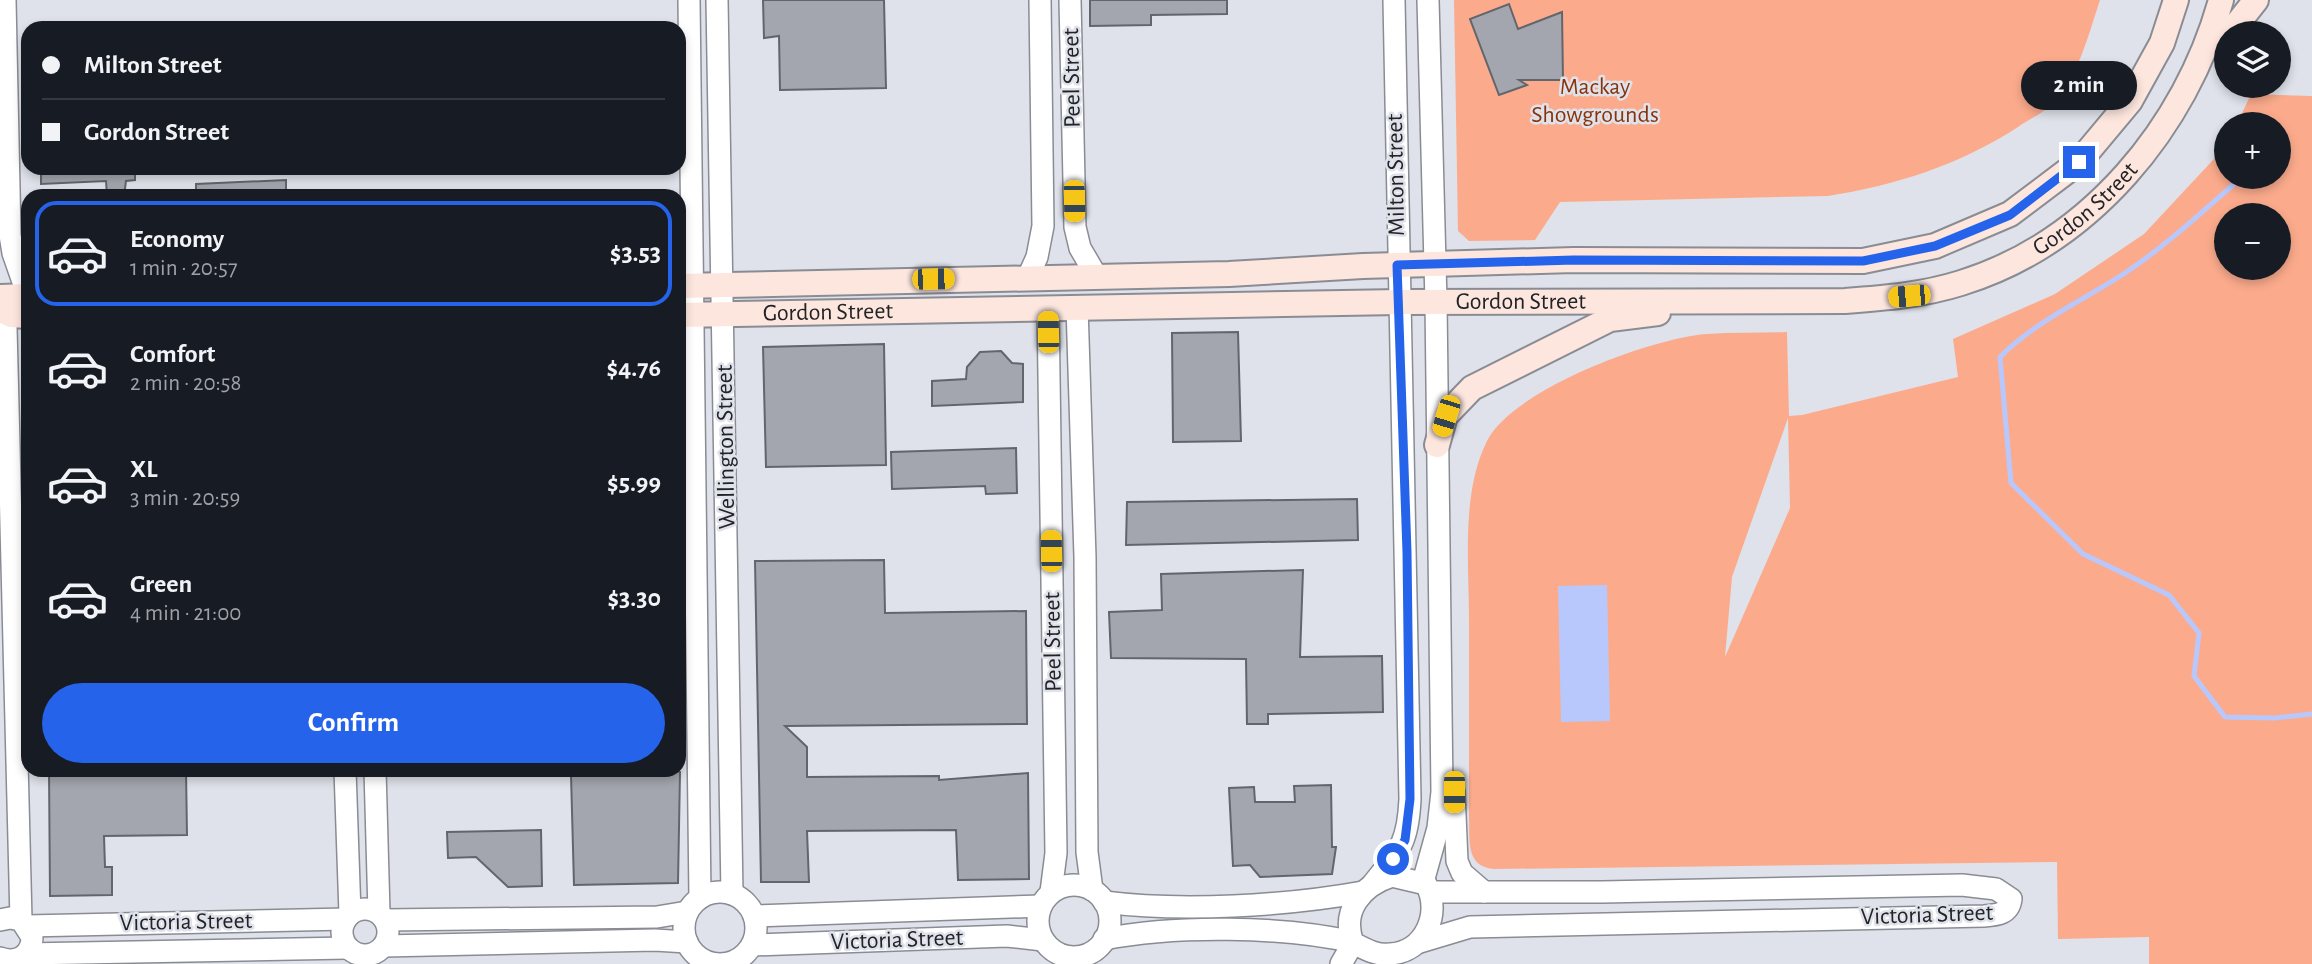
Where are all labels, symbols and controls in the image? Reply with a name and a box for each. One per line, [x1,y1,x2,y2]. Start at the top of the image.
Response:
map controls [2214,21,2291,280]
button: layers [2214,21,2291,98]
street label: Peel Street [1059,27,1085,128]
text: Milton Street [84,52,221,78]
callout: 2 min [2021,60,2137,110]
text: 2 min [2053,74,2105,97]
park label: Mackay Showgrounds [1531,75,1659,127]
button: + [2214,112,2291,189]
street label: Milton Street [1383,113,1409,236]
text: Gordon Street [84,119,229,145]
route end [2063,146,2095,178]
street label: Gordon Street [2029,158,2143,260]
car [1064,180,1085,222]
button: − [2214,203,2291,280]
icon: car [46,222,109,285]
text: Economy [130,226,224,252]
text: $3.53 [610,240,661,266]
text: 1 min · 20:57 [130,257,237,280]
car [912,268,955,290]
car [1888,284,1931,308]
street label: Gordon Street [1456,290,1586,314]
street label: Gordon Street [763,299,894,325]
car [1038,311,1059,353]
icon: car [46,337,109,400]
text: Comfort [130,341,215,367]
text: $4.76 [606,355,661,381]
street label: Wellington Street [713,364,739,530]
text: 2 min · 20:58 [130,372,241,395]
car [1430,393,1463,439]
icon: car [46,452,109,515]
text: XL [130,456,157,482]
text: $5.99 [607,470,661,496]
text: 3 min · 20:59 [130,487,240,510]
car [1041,530,1062,572]
icon: car [46,567,109,630]
text: Green [130,571,192,597]
text: $3.30 [607,585,661,611]
street label: Peel Street [1040,591,1066,692]
text: 4 min · 21:00 [130,602,241,625]
button: Confirm [42,683,665,763]
car [1444,771,1465,813]
route start [1377,843,1409,875]
street label: Victoria Street [1860,901,1994,929]
street label: Victoria Street [120,909,253,935]
street label: Victoria Street [830,926,964,954]

